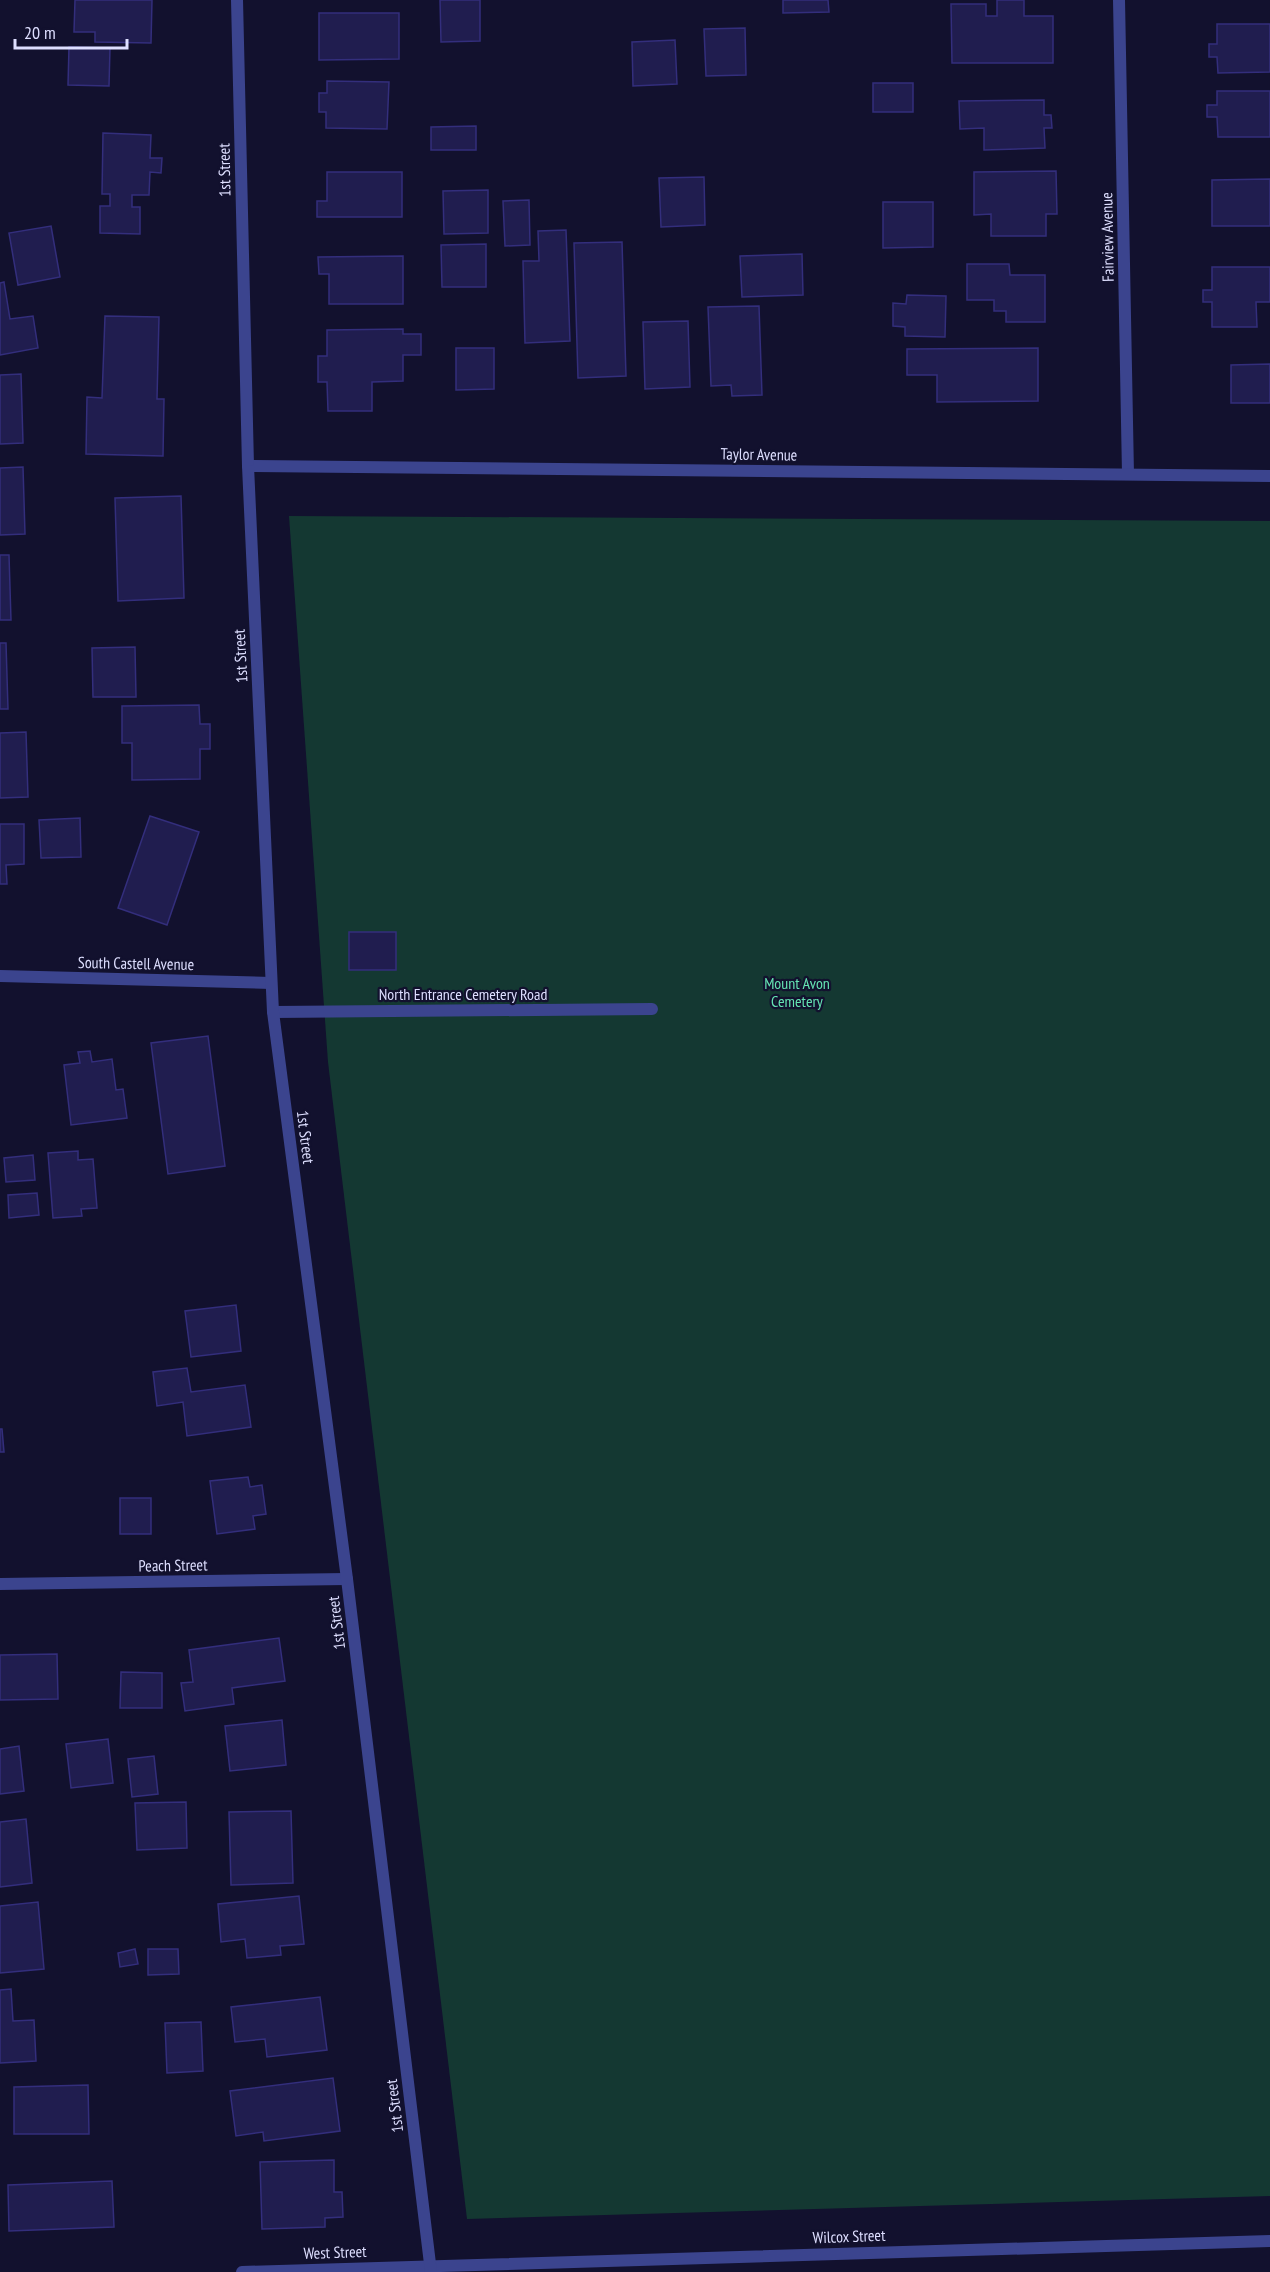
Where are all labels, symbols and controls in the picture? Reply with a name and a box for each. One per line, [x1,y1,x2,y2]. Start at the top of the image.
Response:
scale bar [15,12,128,50]
text: 20 m [24,21,56,44]
street label: 1st Street [214,142,234,197]
street label: Fairview Avenue [1096,192,1118,282]
street label: Taylor Avenue [721,443,797,465]
street label: 1st Street [229,628,251,683]
street label: South Castell Avenue [78,952,194,974]
park label: Mount Avon Cemetery [764,973,830,1011]
street label: North Entrance Cemetery Road [379,984,547,1004]
street label: 1st Street [293,1109,319,1165]
street label: Peach Street [138,1554,208,1576]
street label: 1st Street [323,1595,349,1651]
street label: 1st Street [381,2078,407,2134]
street label: Wilcox Street [812,2225,886,2247]
street label: West Street [303,2241,367,2263]

